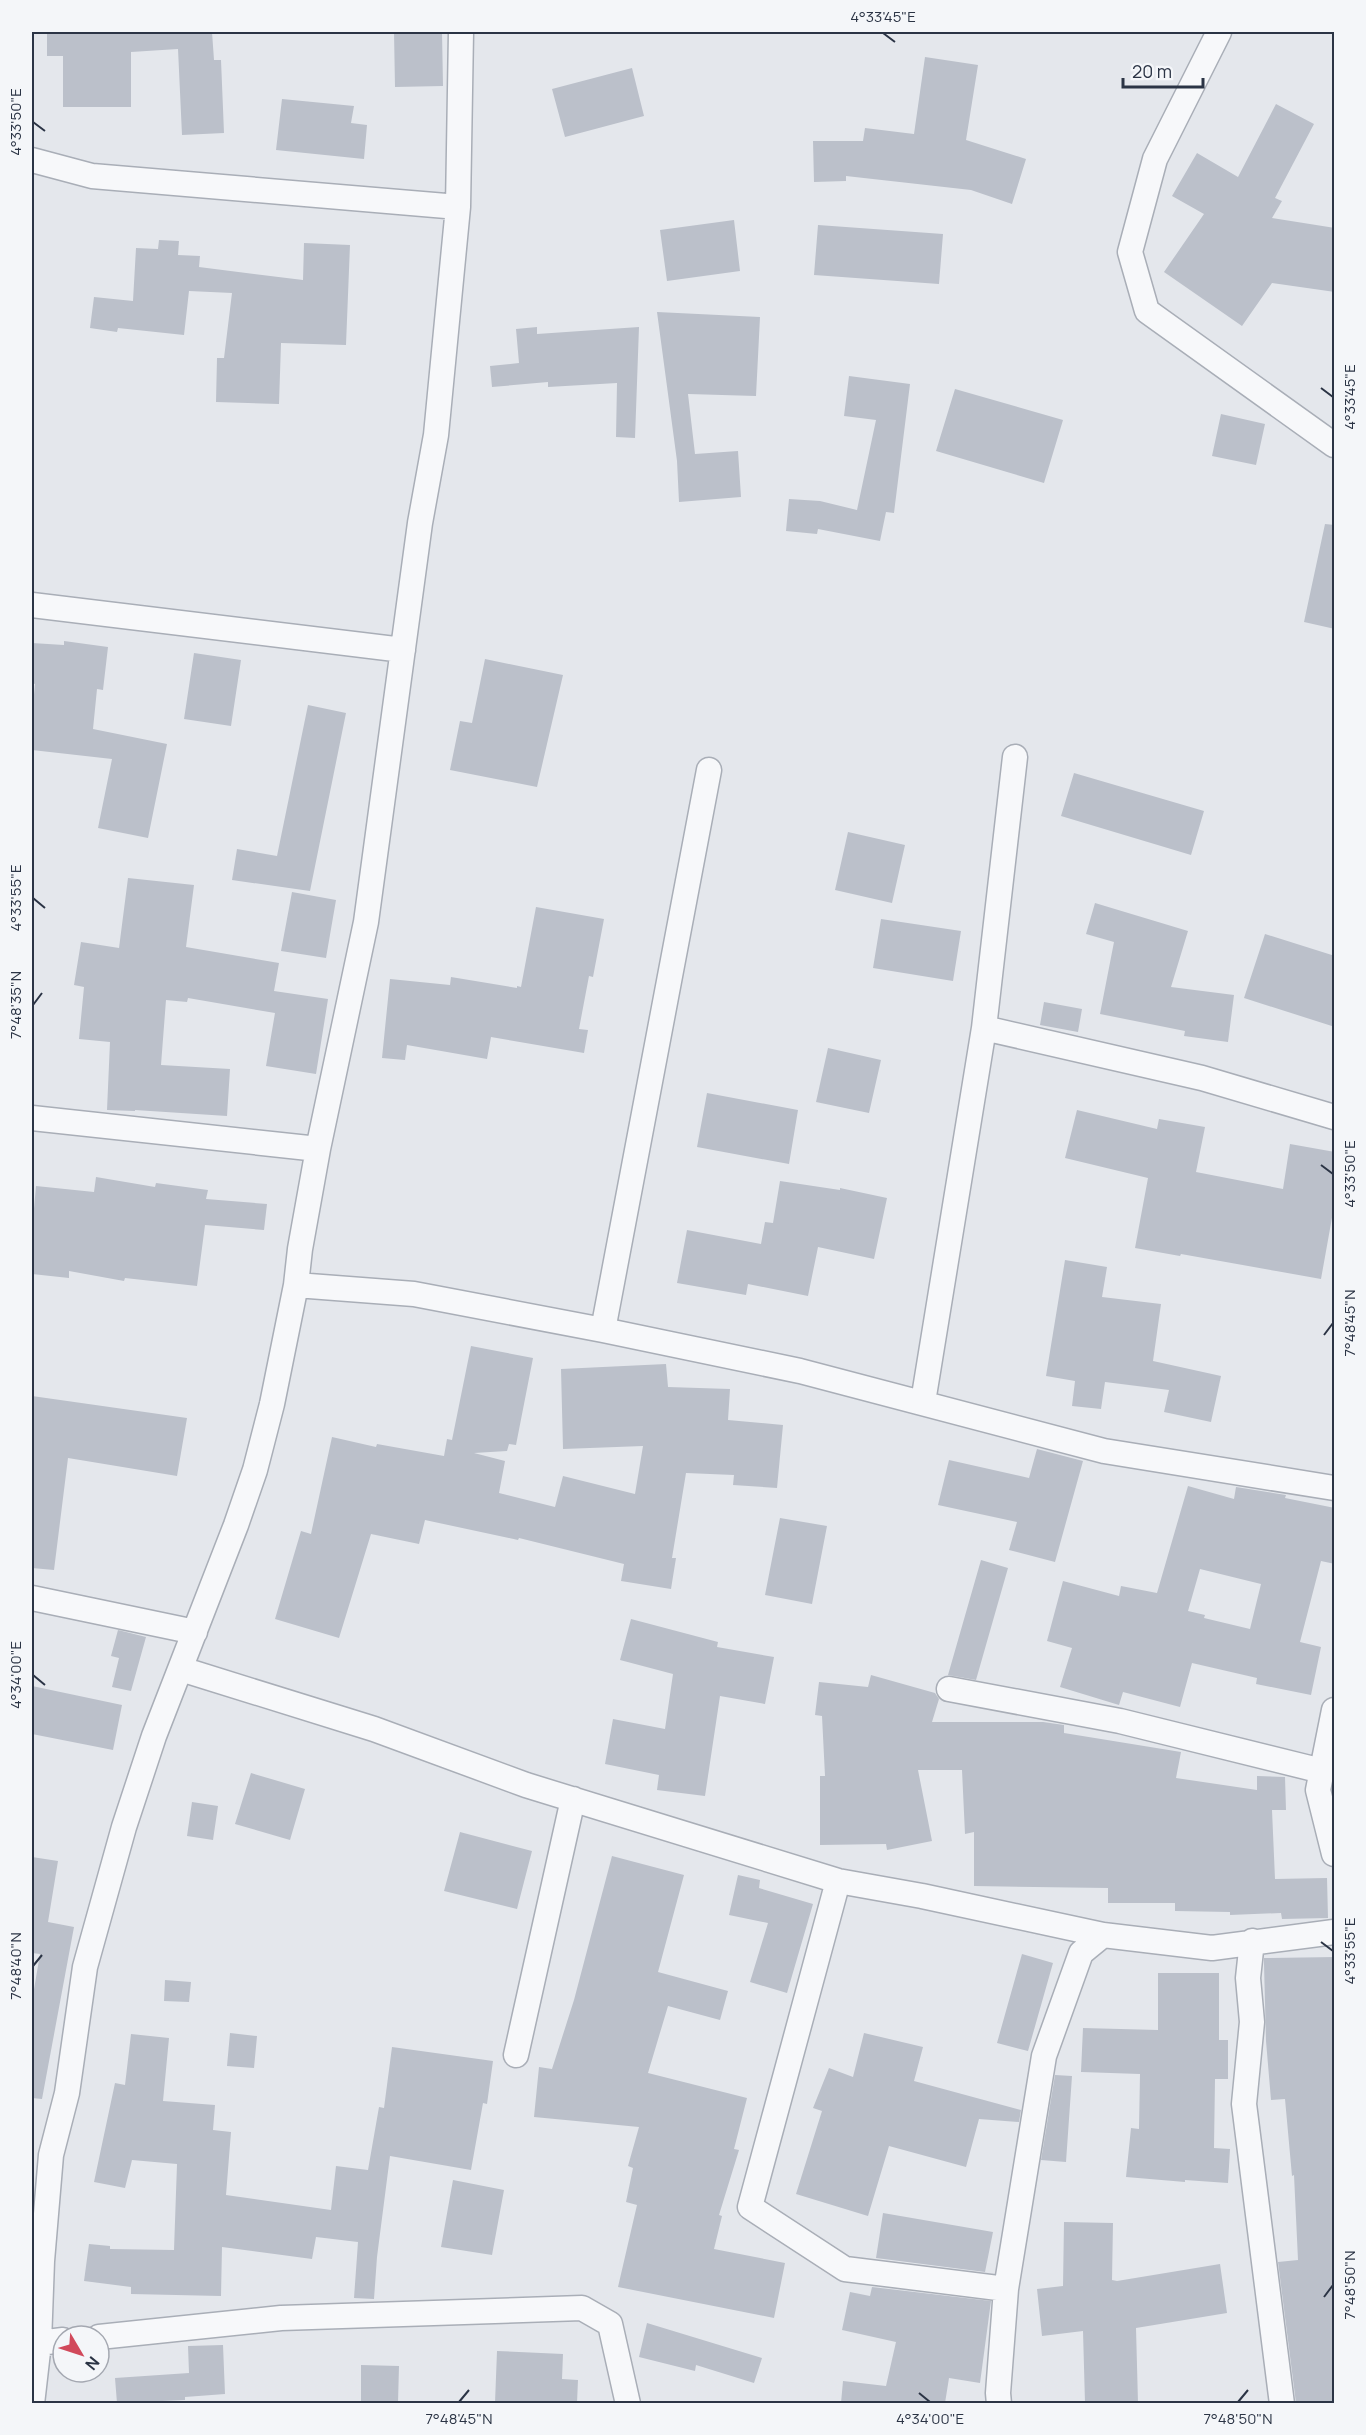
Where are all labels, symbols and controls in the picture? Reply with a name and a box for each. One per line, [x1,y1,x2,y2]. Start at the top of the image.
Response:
text: 4°33'45"E [850,6,916,27]
scale bar [1123,51,1202,89]
text: 20 m [1132,59,1172,83]
text: 4°33'50"E [5,88,26,156]
text: 4°33'45"E [1339,364,1360,430]
text: 4°33'55"E [5,864,26,932]
text: 7°48'35"N [5,971,26,1039]
text: 4°33'50"E [1339,1140,1360,1208]
text: 7°48'45"N [1339,1290,1360,1356]
text: 4°34'00"E [5,1641,26,1709]
text: 4°33'55"E [1339,1917,1360,1985]
text: 7°48'40"N [5,1932,26,2000]
text: 7°48'50"N [1339,2251,1360,2320]
north arrow [51,2324,111,2384]
text: N [80,2352,105,2375]
text: 7°48'45"N [426,2408,492,2429]
text: 4°34'00"E [896,2408,964,2429]
text: 7°48'50"N [1204,2408,1273,2429]

